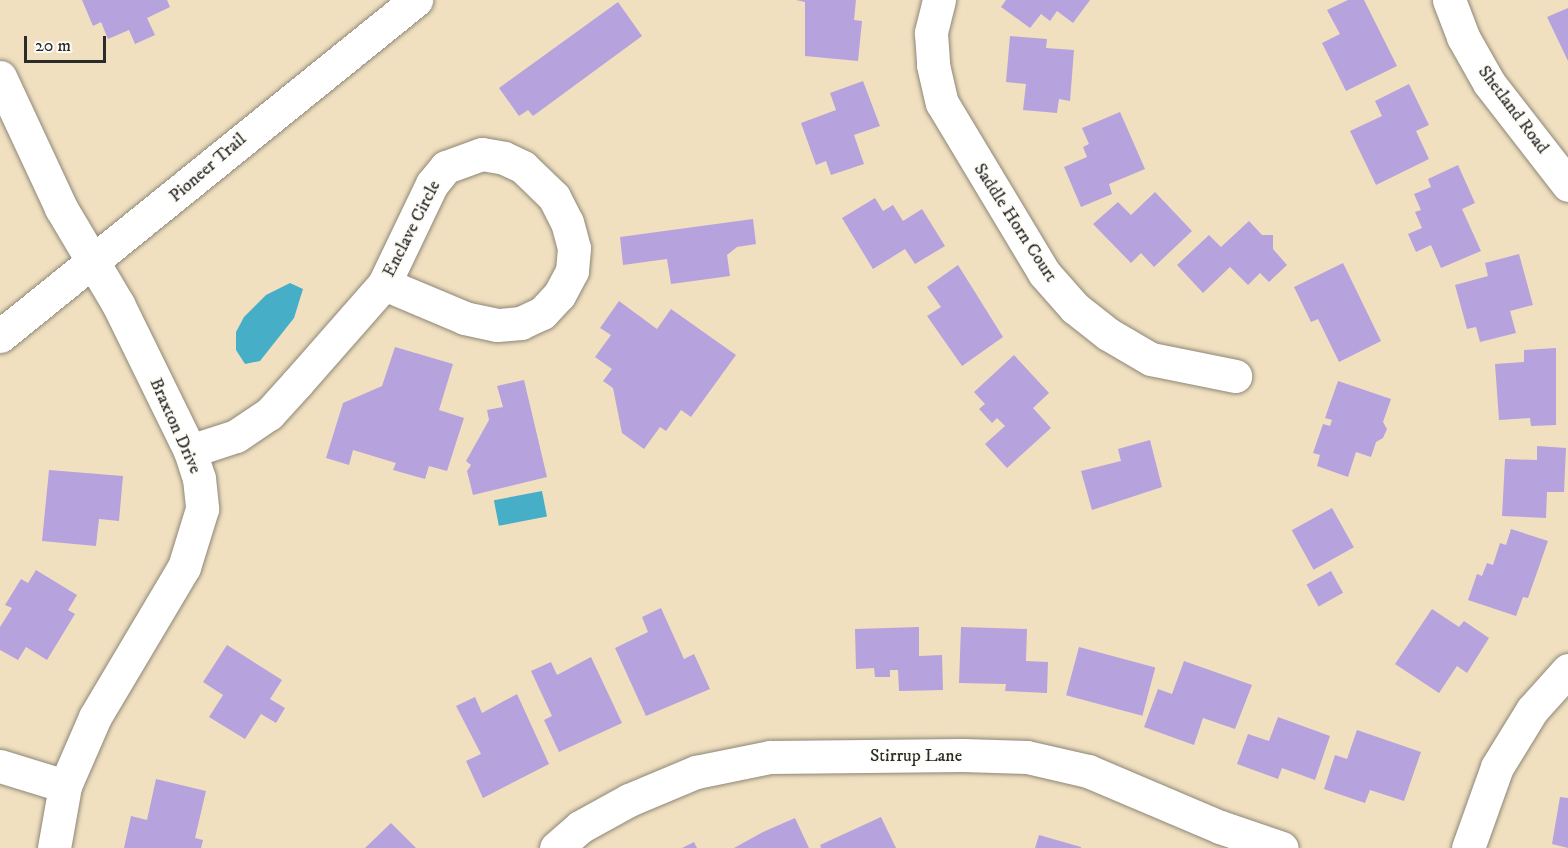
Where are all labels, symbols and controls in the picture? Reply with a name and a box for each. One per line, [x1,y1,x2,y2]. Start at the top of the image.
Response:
scale bar [27,24,110,62]
text: 20 m [35,35,71,57]
street label: Shetland Road [1473,62,1553,158]
street label: Pioneer Trail [165,129,251,207]
street label: Saddle Horn Court [969,160,1061,286]
street label: Enclave Circle [378,177,446,281]
street label: Braxton Drive [144,375,206,477]
street label: Stirrup Lane [870,745,962,767]

